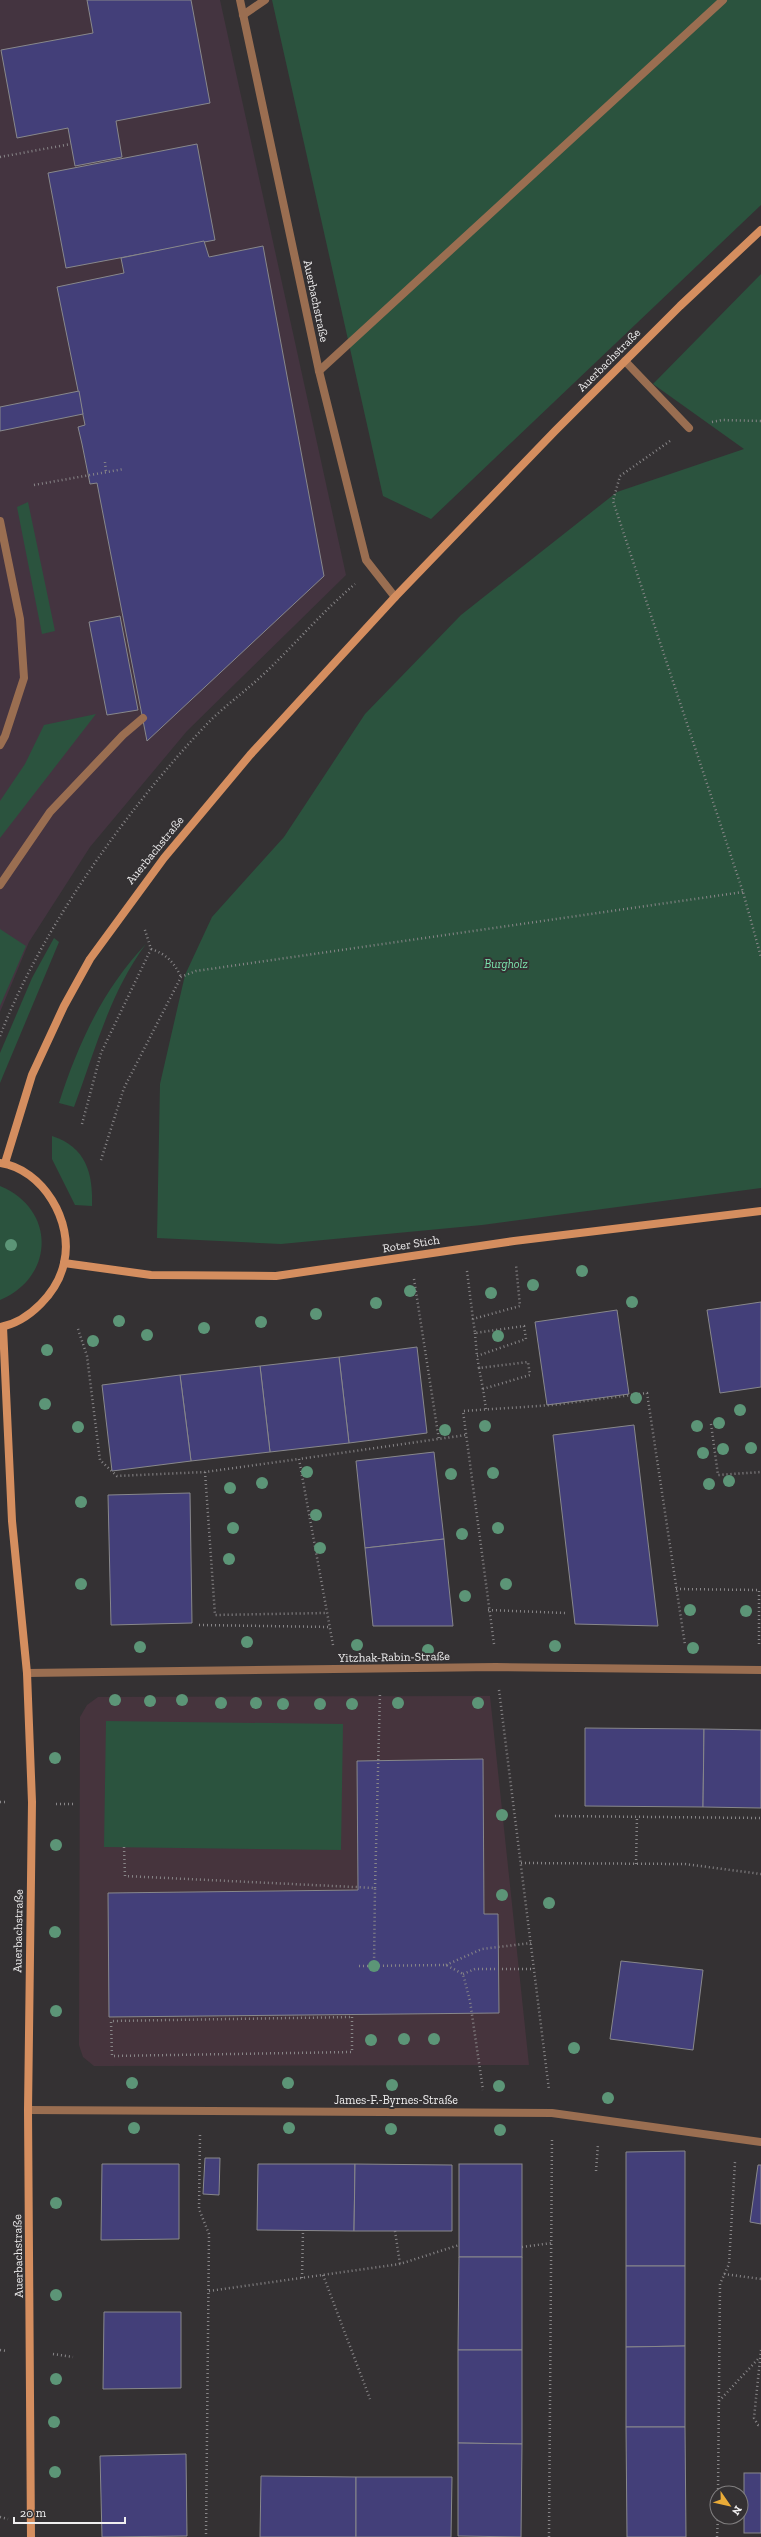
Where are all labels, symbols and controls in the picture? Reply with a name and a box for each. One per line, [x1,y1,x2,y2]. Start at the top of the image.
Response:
street label: Auerbachstraße [300,259,332,344]
street label: Auerbachstraße [575,325,644,394]
street label: Auerbachstraße [123,813,187,887]
park label: Burgholz [484,957,528,971]
street label: Roter Stich [381,1233,441,1255]
street label: Yitzhak-Rabin-Straße [337,1649,450,1665]
street label: Auerbachstraße [10,1889,26,1973]
street label: James-F.-Byrnes-Straße [334,2093,458,2107]
street label: Auerbachstraße [10,2214,26,2298]
north arrow [709,2485,749,2525]
scale bar [14,2499,125,2525]
text: N [729,2503,745,2518]
text: 20 m [20,2506,47,2520]

